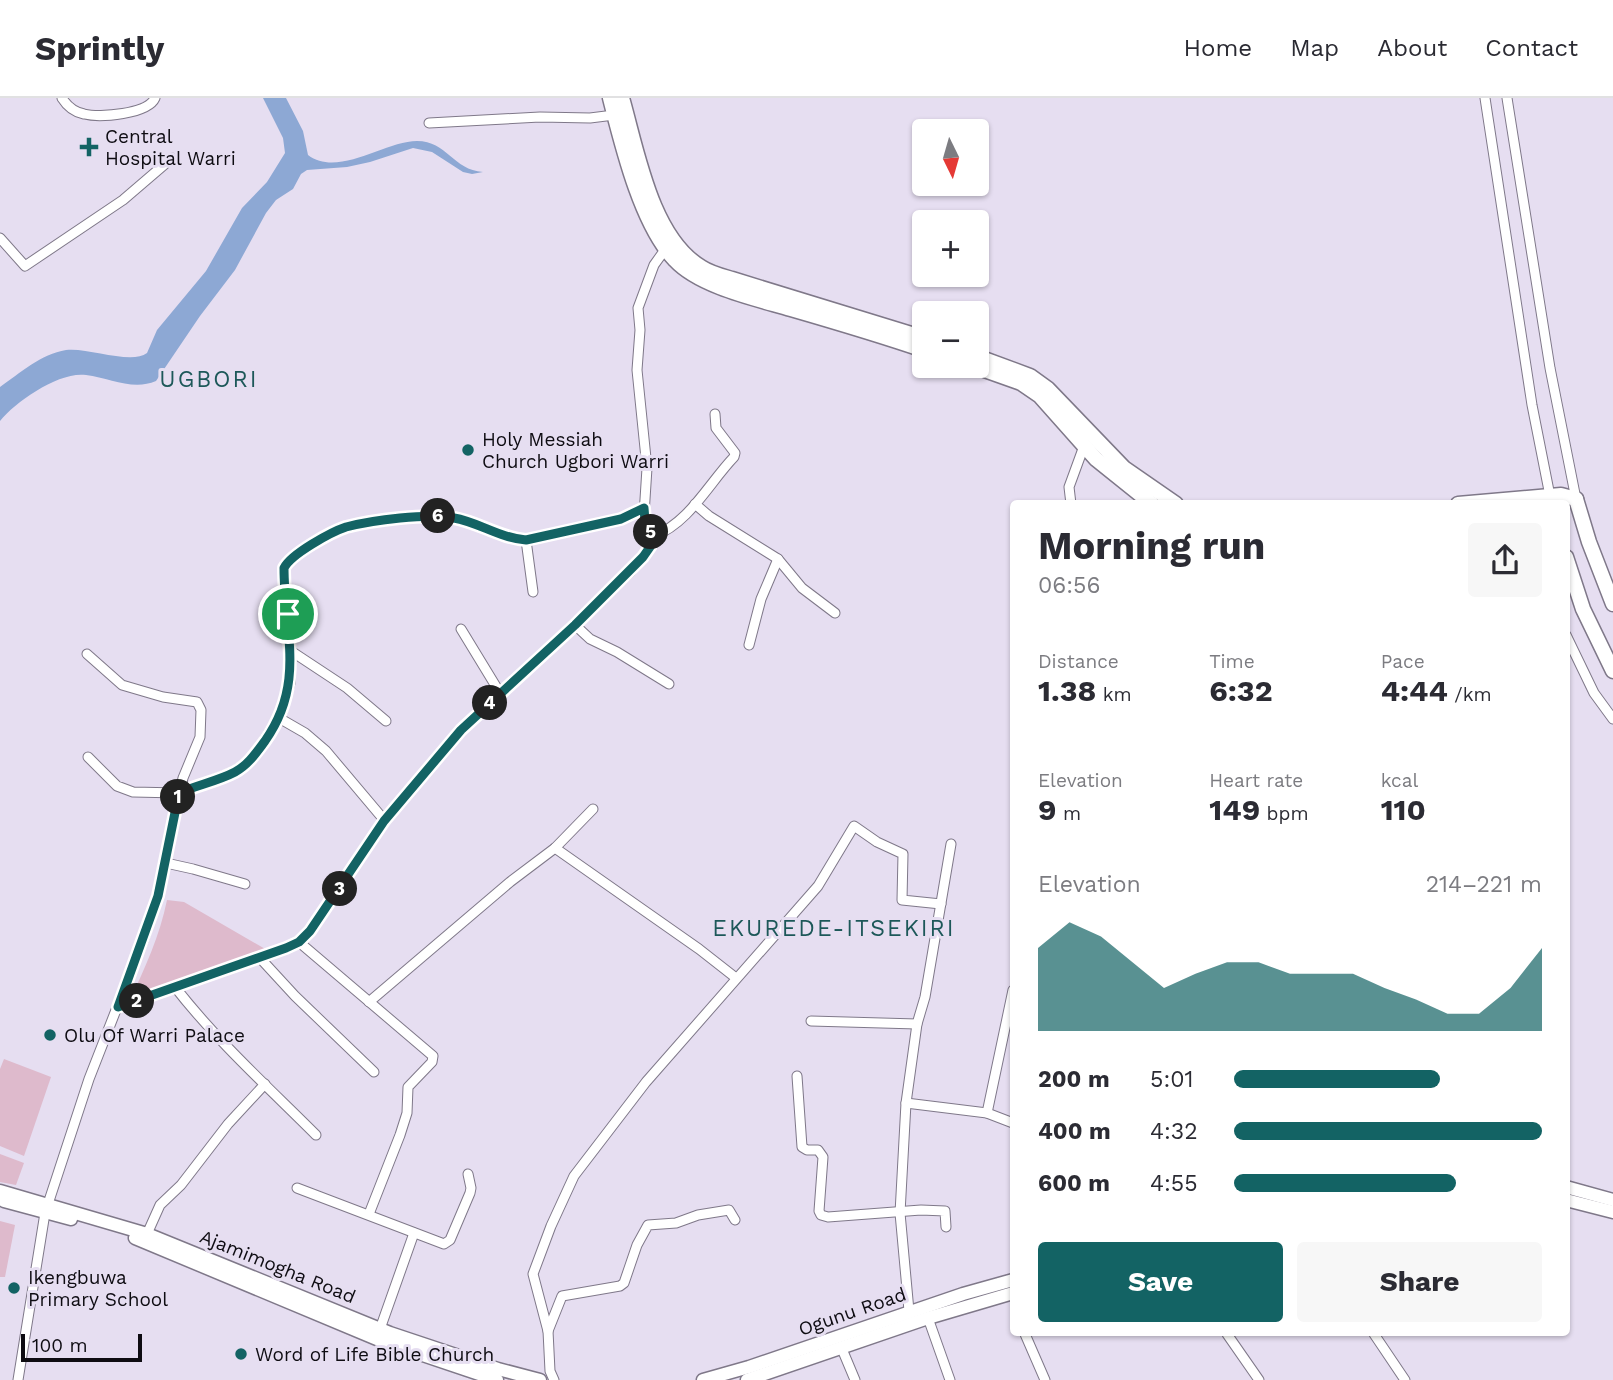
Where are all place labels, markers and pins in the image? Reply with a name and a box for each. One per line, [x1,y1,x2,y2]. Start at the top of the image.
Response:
place label: Central Hospital Warri [105,125,236,170]
marker: Central Hospital Warri [79,137,99,157]
place label: Holy Messiah Church Ugbori Warri [482,428,669,473]
marker: Holy Messiah Church Ugbori Warri [460,442,476,458]
pin: 6 [420,498,456,534]
pin: 5 [634,514,668,550]
pin [258,584,318,644]
pin: 4 [472,686,508,720]
pin: 1 [160,780,196,814]
pin: 3 [322,872,358,906]
pin: 2 [120,984,154,1018]
place label: Olu Of Warri Palace [64,1024,245,1047]
marker: Olu Of Warri Palace [42,1027,58,1043]
place label: Ikengbuwa Primary School [28,1266,168,1311]
marker: Ikengbuwa Primary School [6,1280,22,1296]
place label: Word of Life Bible Church [255,1343,494,1366]
marker: Word of Life Bible Church [233,1346,249,1362]

